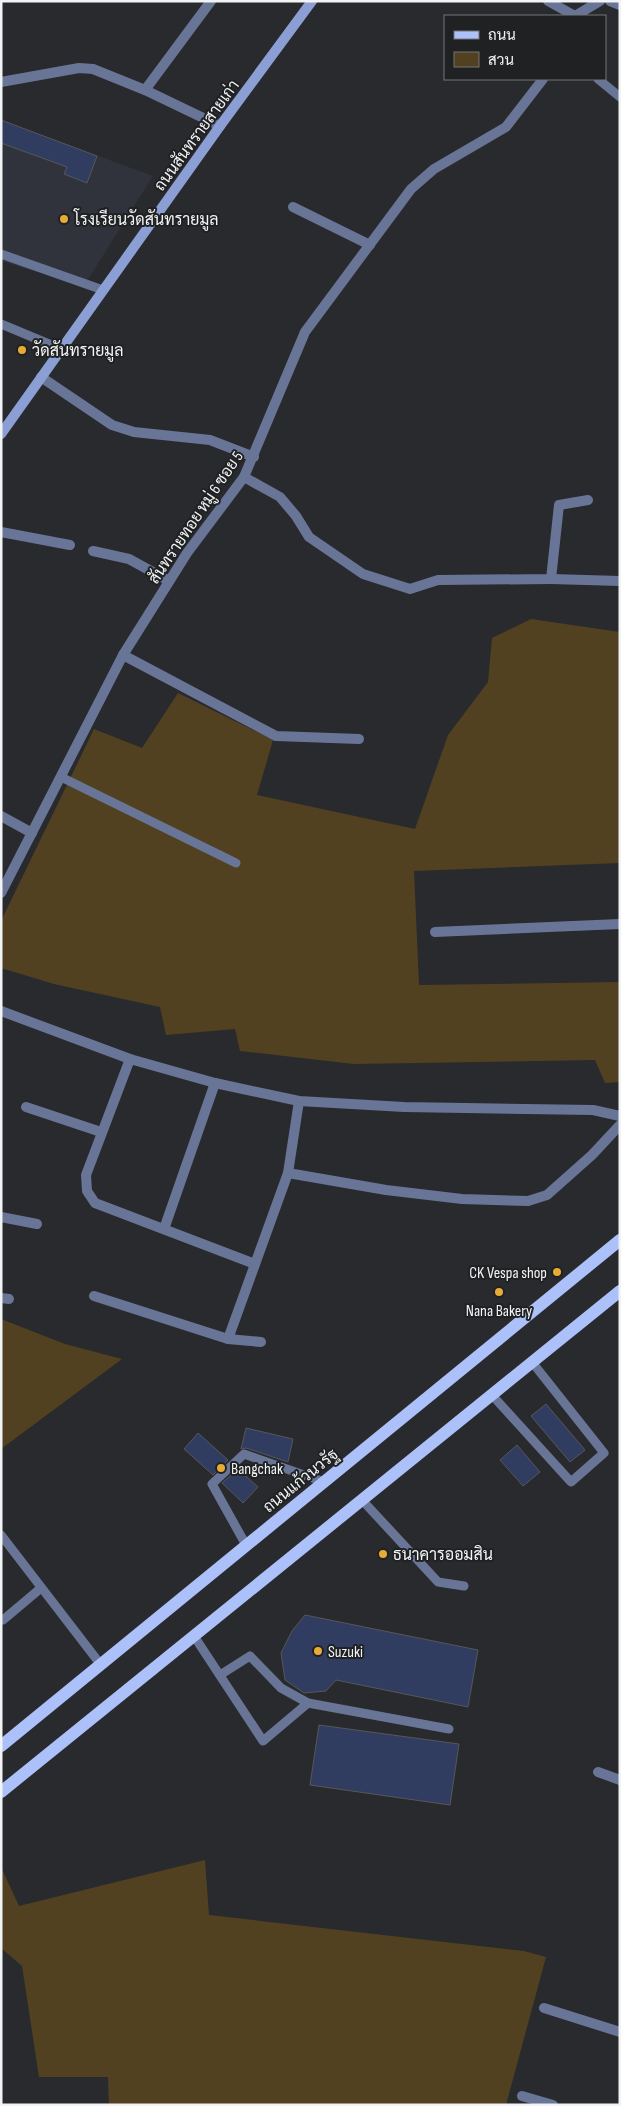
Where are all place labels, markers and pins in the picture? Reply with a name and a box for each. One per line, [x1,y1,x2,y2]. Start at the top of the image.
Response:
place label: โรงเรียนวัดสันทรายมูล [73,208,219,231]
marker: โรงเรียนวัดสันทรายมูล [58,213,70,225]
place label: วัดสันทรายมูล [32,340,123,362]
marker: วัดสันทรายมูล [16,344,28,356]
place label: CK Vespa shop [469,1264,547,1283]
marker: CK Vespa shop [551,1266,563,1278]
marker: Nana Bakery [493,1286,505,1298]
place label: Nana Bakery [466,1302,532,1321]
place label: Bangchak [231,1460,283,1479]
marker: Bangchak [215,1462,227,1474]
place label: ธนาคารออมสิน [393,1545,493,1565]
marker: ธนาคารออมสิน [377,1548,389,1560]
place label: Suzuki [328,1643,363,1662]
marker: Suzuki [312,1645,324,1657]

